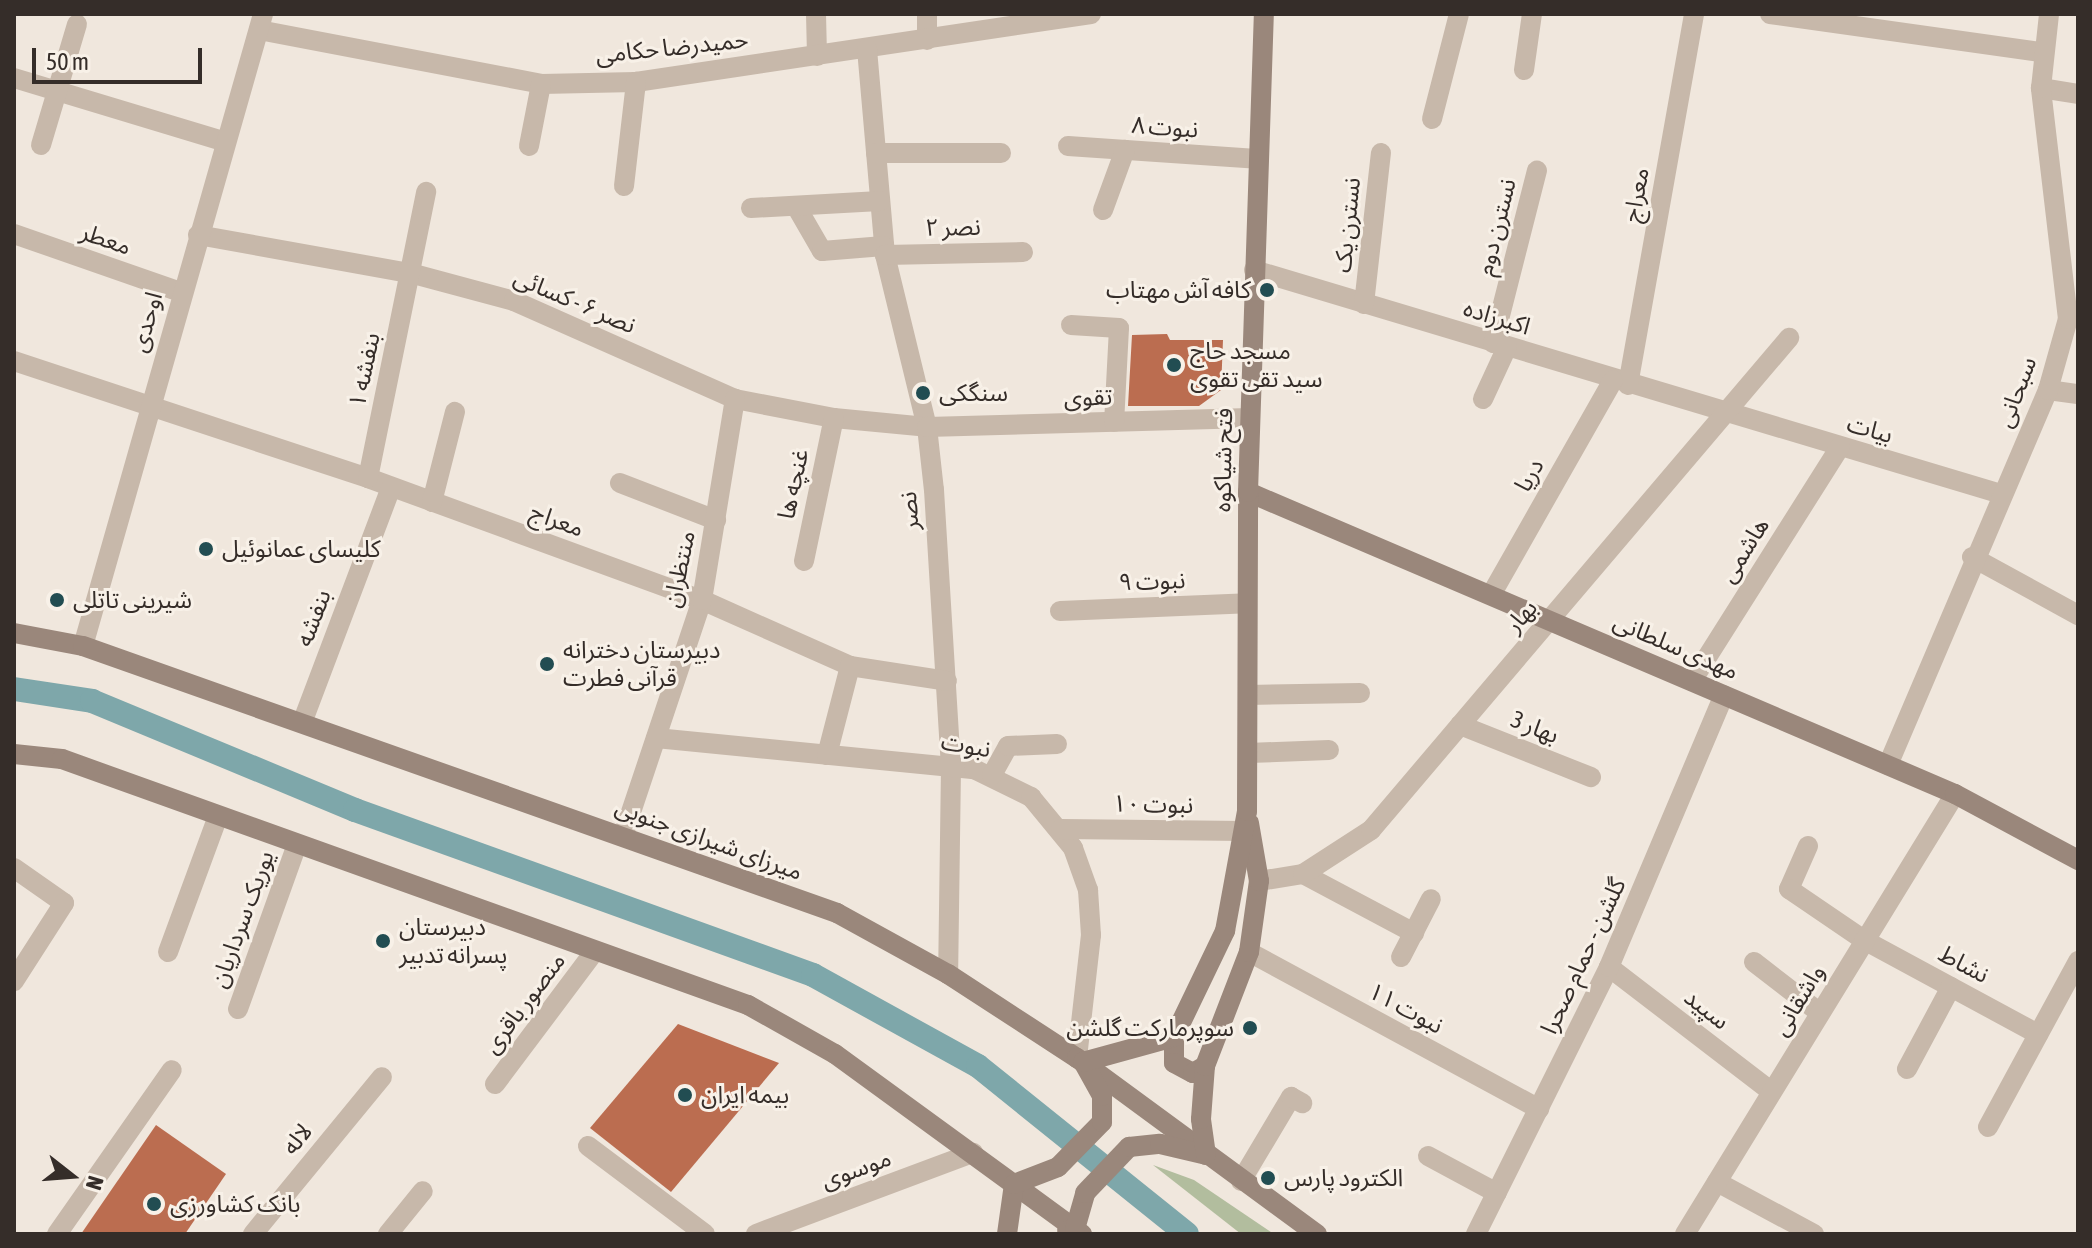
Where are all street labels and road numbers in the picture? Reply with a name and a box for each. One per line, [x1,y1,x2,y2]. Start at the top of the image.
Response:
street label: حمیدرضا حکامی [594,25,750,69]
street label: نبوت ۸ [1131,110,1199,144]
street label: معراج [1617,165,1655,225]
street label: نسترن یک [1328,176,1366,274]
street label: نسترن دوم [1470,176,1522,278]
street label: نصر ۲ [925,212,981,242]
street label: معطر [77,217,135,261]
street label: نصر ۶ - کسائی [510,262,640,340]
street label: اوحدی [124,288,168,356]
street label: اکبرزاده [1460,293,1534,341]
street label: بنفشه ۱ [342,330,386,410]
street label: سبحانی [1989,353,2043,431]
street label: تقوی [1063,382,1113,412]
street label: فتح شیاکوه [1208,408,1238,512]
street label: بیات [1844,409,1896,449]
street label: غنچه ها [772,446,814,522]
street label: دریا [1508,453,1550,497]
street label: نصر [893,491,925,531]
street label: معراج [526,497,588,543]
street label: هاشمی [1713,512,1775,588]
street label: منتظران [657,528,701,610]
street label: نبوت ۹ [1118,565,1186,597]
street label: بنفشه [289,585,337,651]
street label: بهار [1499,594,1543,638]
street label: مهدی سلطانی [1609,607,1743,685]
street label: بهار 3 [1507,704,1563,750]
street label: نبوت [939,726,993,764]
street label: نبوت ۱۰ [1112,789,1194,819]
street label: میرزای شیرازی جنوبی [611,792,807,886]
street label: یوریک سرداریان [204,846,280,992]
street label: گلشن - حمام صحرا [1534,873,1632,1039]
street label: نشاط [1934,939,1994,989]
street label: منصور باقری [477,947,571,1059]
street label: واشقانی [1766,959,1830,1041]
street label: نبوت ۱۱ [1364,976,1448,1040]
street label: سپید [1679,982,1735,1036]
street label: لاله [276,1118,318,1160]
street label: موسوی [817,1143,895,1195]

